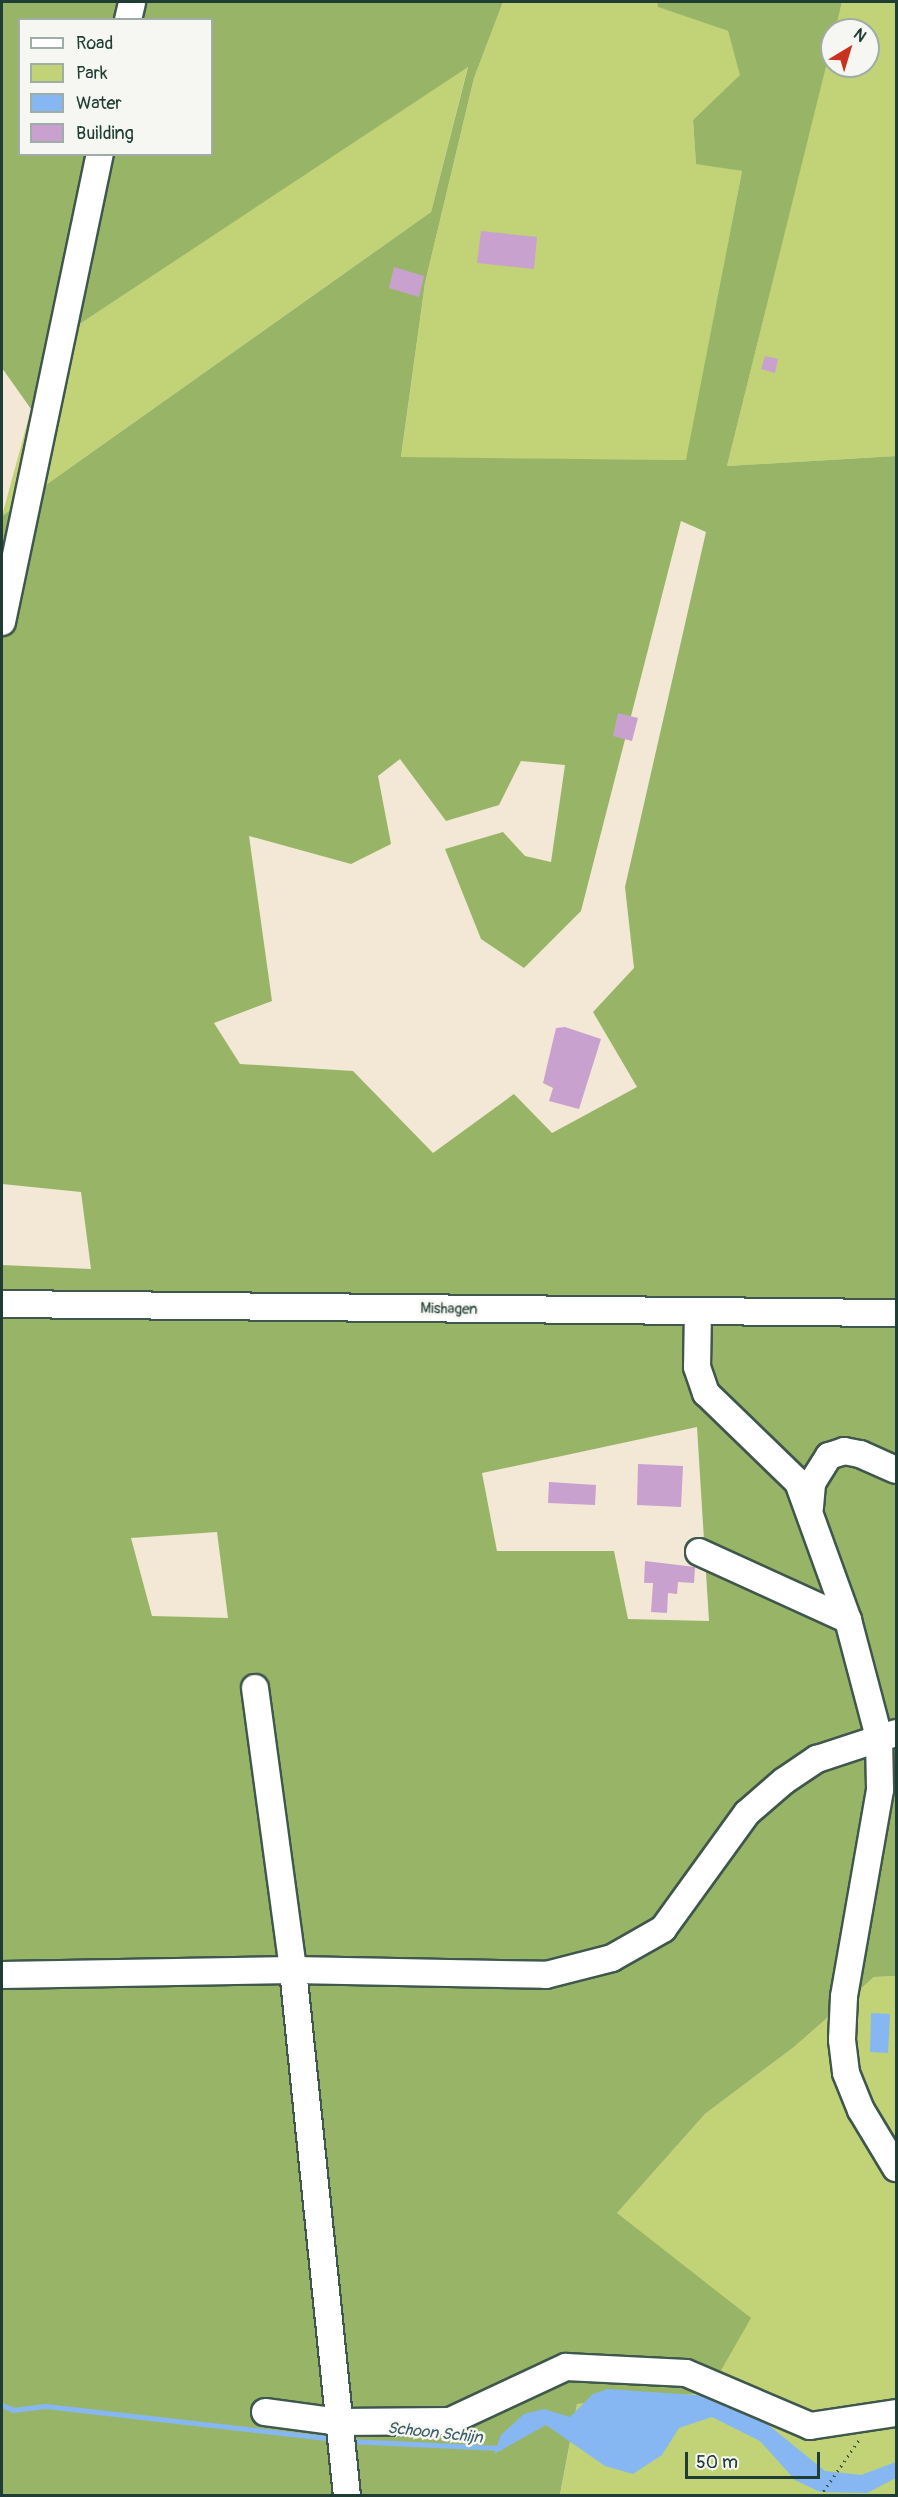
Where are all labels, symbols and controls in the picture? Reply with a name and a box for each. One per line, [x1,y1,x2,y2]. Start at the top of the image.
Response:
legend [18,18,213,156]
north arrow [820,18,880,78]
text: N [849,24,870,47]
text: Road [76,32,113,55]
text: Park [76,62,108,85]
text: Water [76,92,122,115]
text: Building [76,122,134,145]
street label: Mishagen [420,1300,478,1318]
water label: Schoon Schijn [386,2418,484,2448]
scale bar [688,2440,823,2478]
text: 50 m [696,2451,738,2474]

